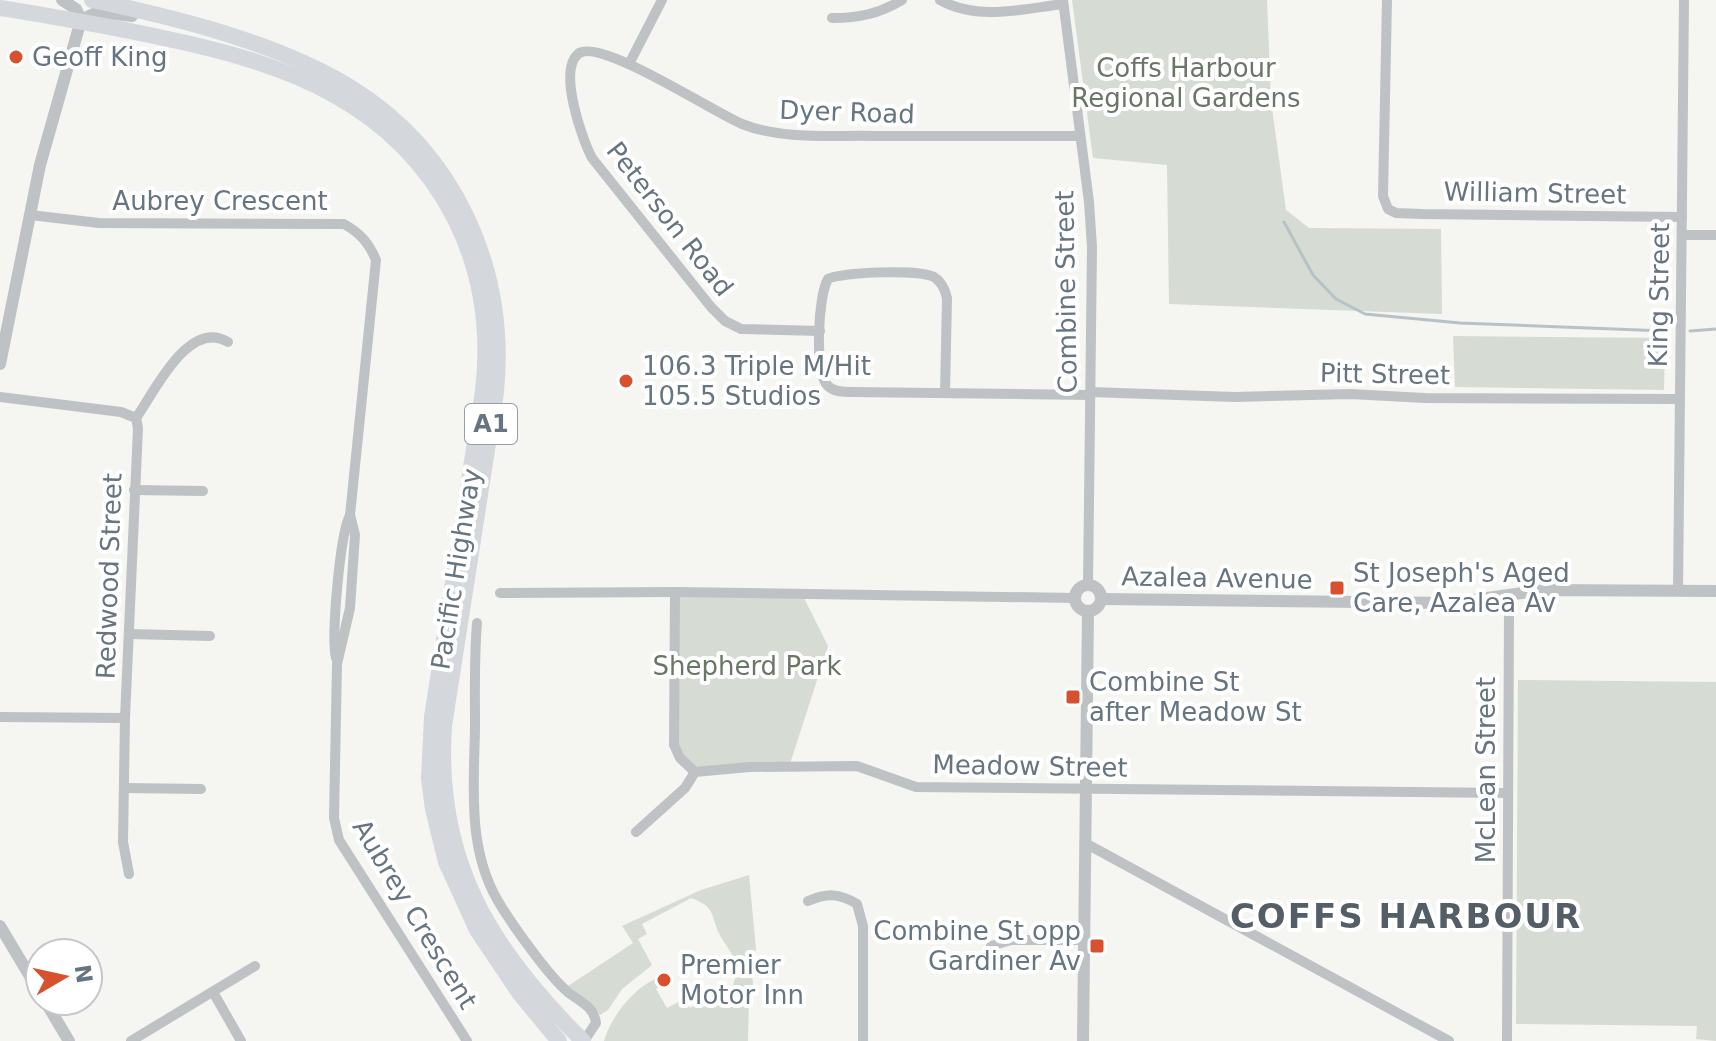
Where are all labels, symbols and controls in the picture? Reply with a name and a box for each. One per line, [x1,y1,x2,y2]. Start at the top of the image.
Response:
place label: Geoff King [32,42,167,72]
marker: Geoff King [7,48,25,66]
park label: Coffs Harbour Regional Gardens [1071,53,1301,113]
street label: Dyer Road [779,95,915,129]
street label: Peterson Road [601,136,739,302]
street label: William Street [1443,176,1627,210]
street label: Aubrey Crescent [112,186,328,216]
street label: Combine Street [1049,190,1083,394]
street label: King Street [1643,222,1675,368]
place label: 106.3 Triple M/Hit 105.5 Studios [642,351,871,411]
street label: Pitt Street [1320,358,1450,390]
marker: 106.3 Triple M/Hit 105.5 Studios [617,372,635,390]
road number: A1 [465,404,517,444]
street label: Pacific Highway [425,466,487,672]
street label: Redwood Street [90,472,128,680]
place label: St Joseph's Aged Care, Azalea Av [1353,558,1570,618]
street label: Azalea Avenue [1121,561,1313,595]
marker: St Joseph's Aged Care, Azalea Av [1328,579,1346,597]
park label: Shepherd Park [652,651,842,681]
place label: Combine St after Meadow St [1089,667,1302,727]
street label: McLean Street [1471,677,1501,863]
marker: Combine St after Meadow St [1064,688,1082,706]
street label: Meadow Street [932,749,1128,783]
street label: Aubrey Crescent [347,814,483,1014]
district label: COFFS HARBOUR [1230,896,1582,936]
place label: Combine St opp Gardiner Av [873,916,1081,976]
north arrow [24,937,104,1017]
marker: Combine St opp Gardiner Av [1088,937,1106,955]
place label: Premier Motor Inn [680,950,804,1010]
text: N [69,963,97,985]
marker: Premier Motor Inn [655,971,673,989]

